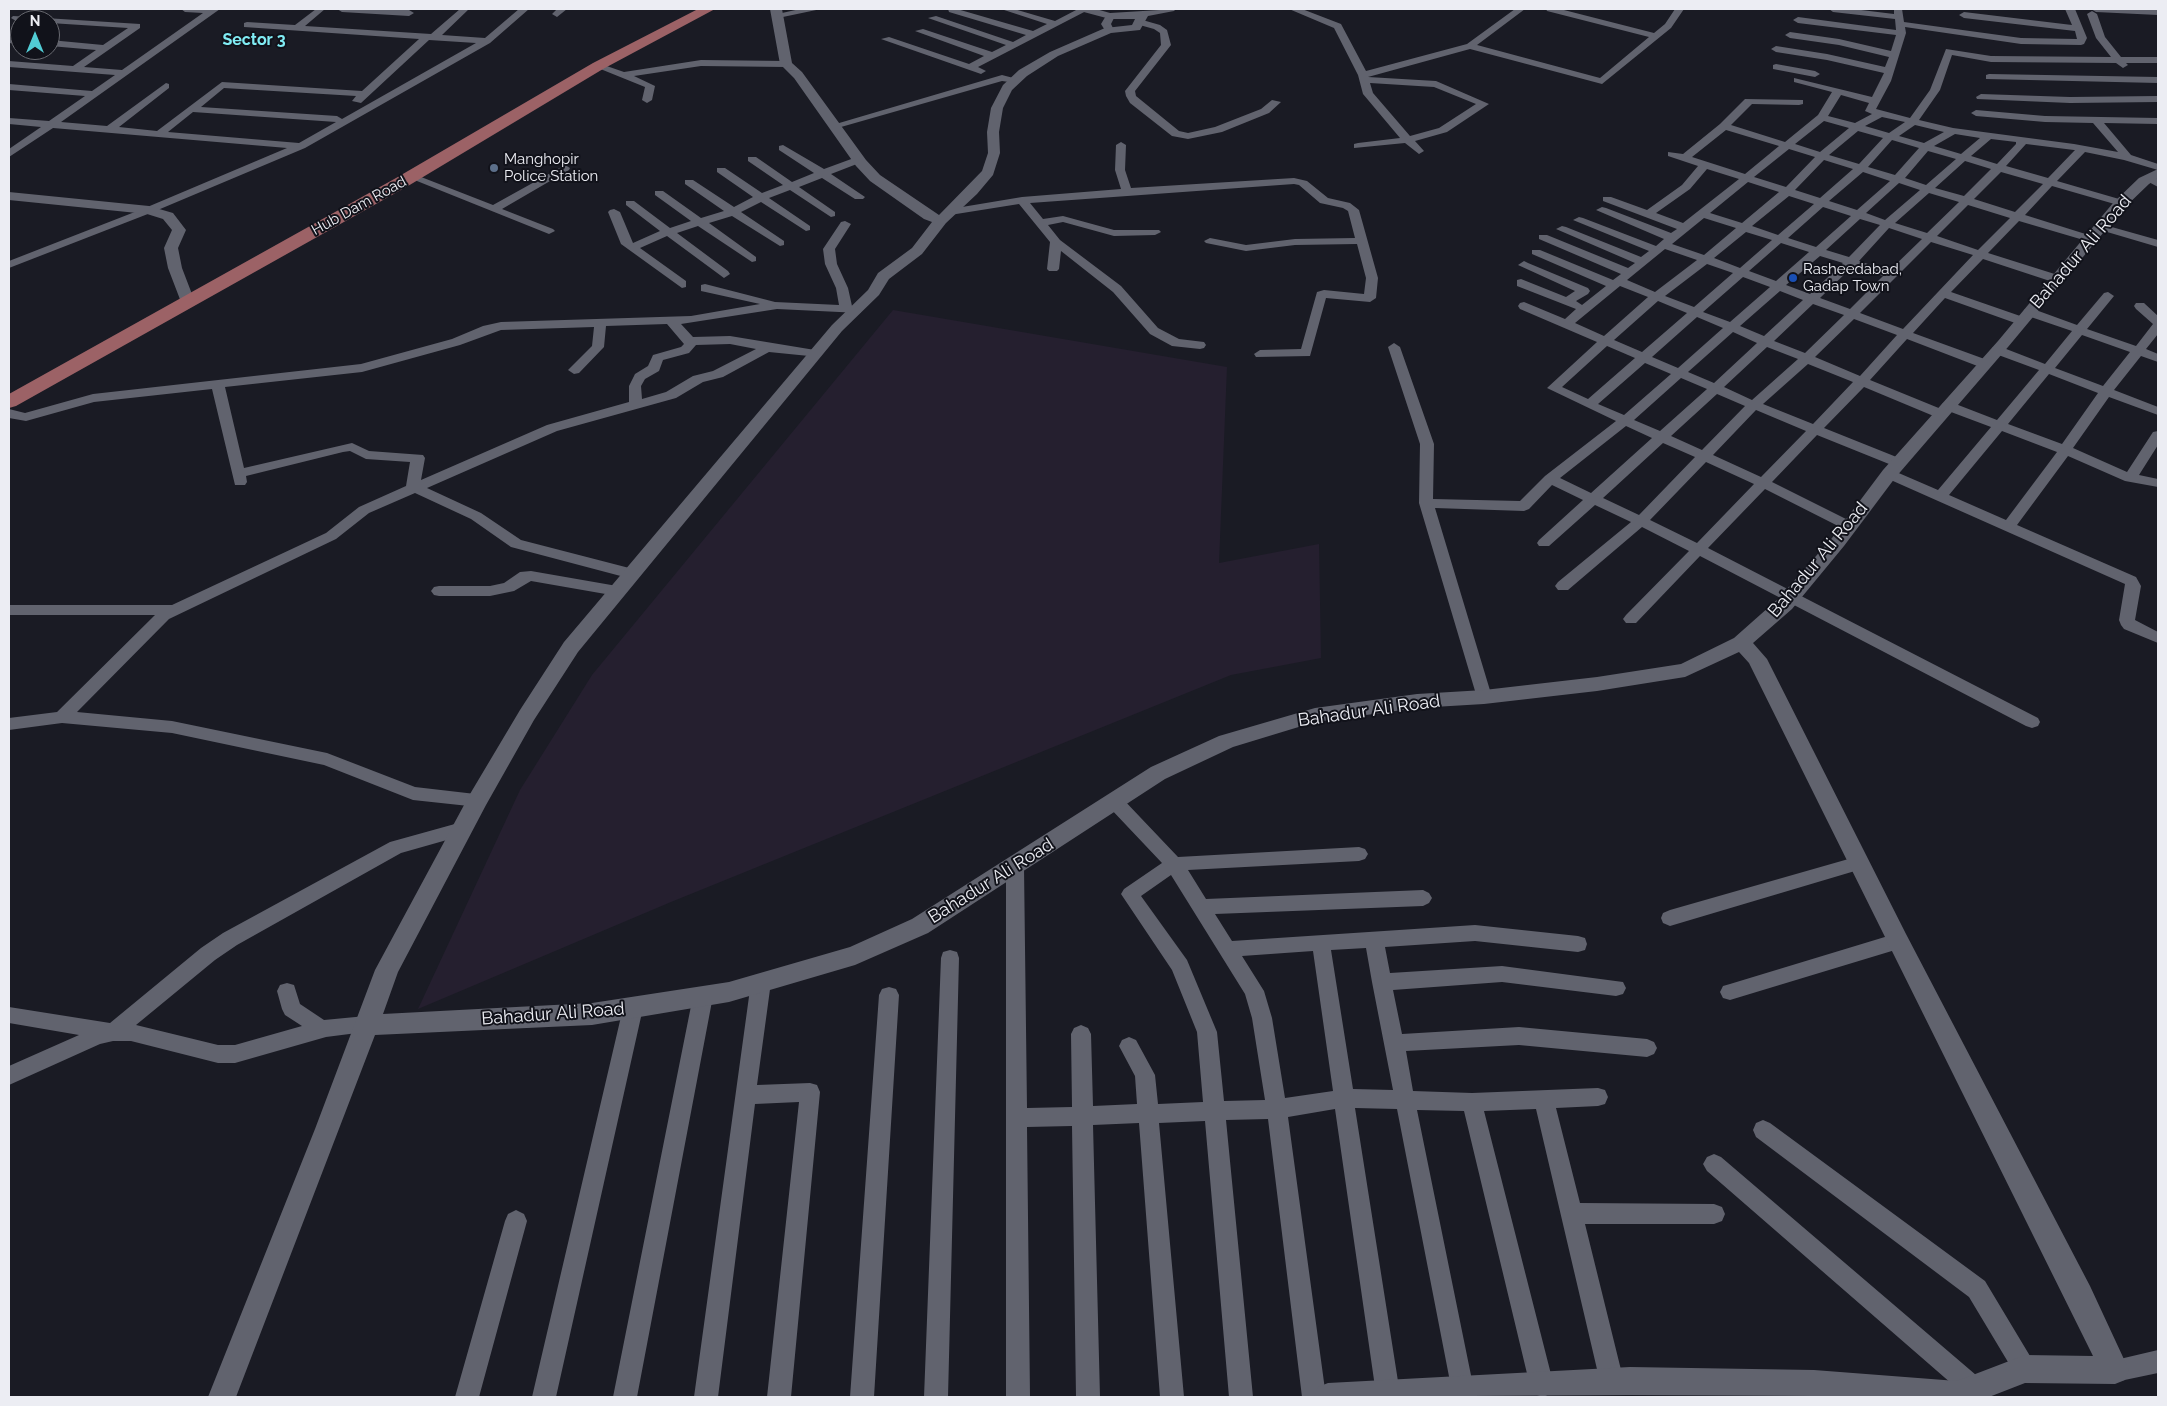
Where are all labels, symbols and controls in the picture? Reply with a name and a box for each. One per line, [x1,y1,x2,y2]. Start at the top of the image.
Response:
north arrow [10,10,60,60]
text: N [30,13,40,29]
district label: Sector 3 [222,30,286,50]
place label: Manghopir Police Station [504,150,598,185]
marker: Manghopir Police Station [488,162,500,174]
street label: Hub Dam Road [309,173,409,239]
street label: Bahadur Ali Road [2026,191,2136,313]
place label: Rasheedabad, Gadap Town [1803,260,1902,295]
marker: Rasheedabad, Gadap Town [1787,272,1799,284]
street label: Bahadur Ali Road [1764,498,1872,622]
street label: Bahadur Ali Road [1296,690,1442,732]
street label: Bahadur Ali Road [924,834,1058,928]
street label: Bahadur Ali Road [481,998,625,1030]

